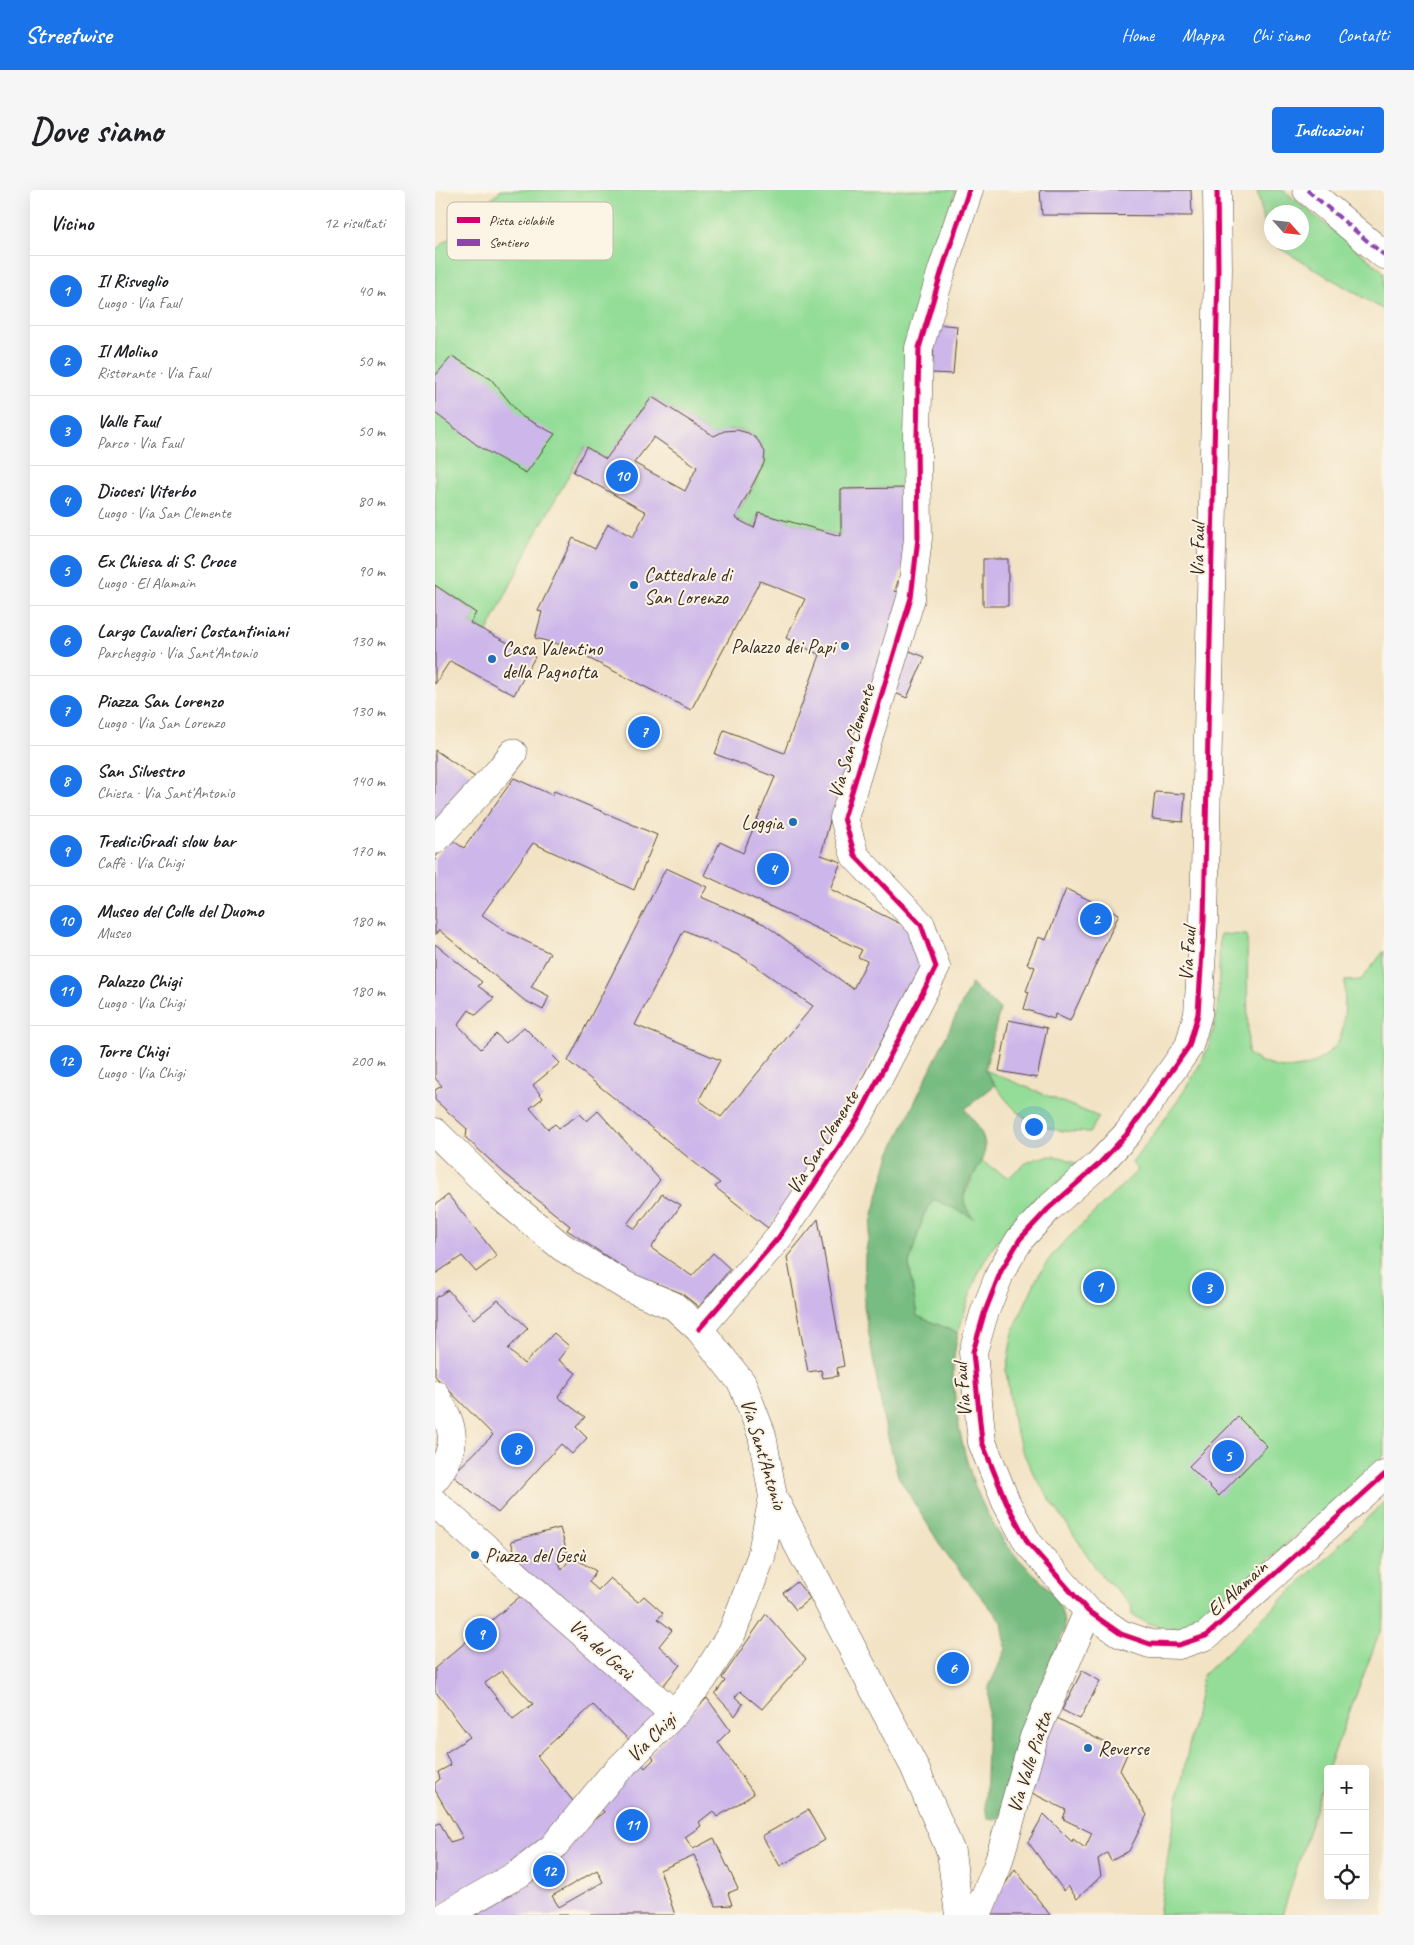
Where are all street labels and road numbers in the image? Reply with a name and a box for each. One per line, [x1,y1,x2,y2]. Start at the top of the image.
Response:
street label: Via Faul [1185,519,1211,577]
street label: Via San Clemente [822,680,881,801]
street label: Via Faul [1173,922,1202,982]
street label: Via San Clemente [781,1085,865,1199]
street label: Via Faul [947,1358,977,1418]
street label: Via Sant'Antonio [735,1396,793,1513]
street label: El Alamain [1202,1554,1274,1622]
street label: Via del Gesù [564,1614,641,1686]
street label: Via Chigi [621,1706,683,1767]
street label: Via Valle Piatta [1001,1707,1058,1816]

